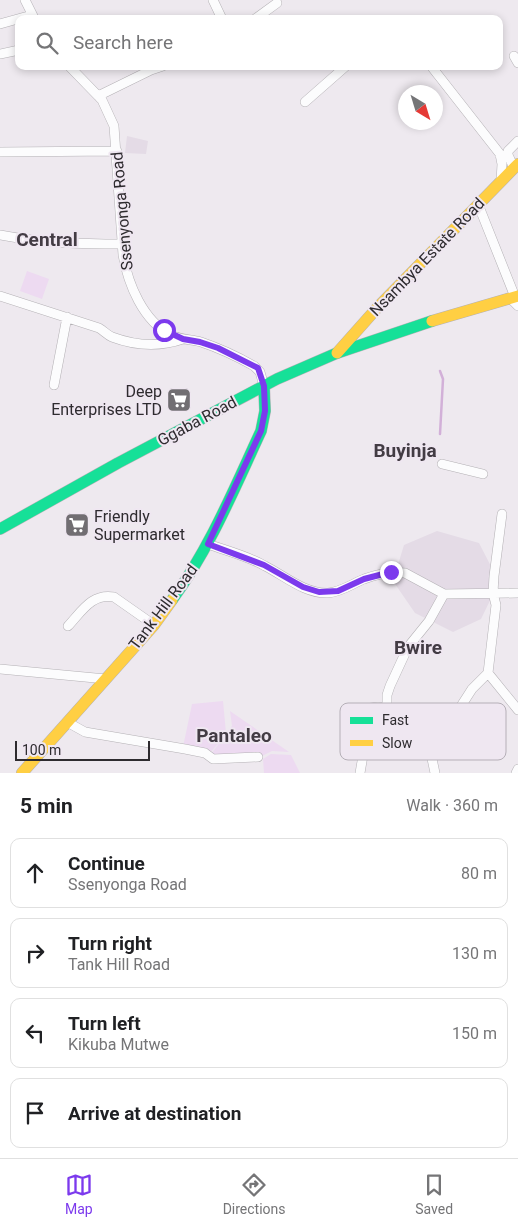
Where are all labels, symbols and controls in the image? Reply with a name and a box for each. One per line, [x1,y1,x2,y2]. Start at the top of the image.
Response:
search box [15,15,503,70]
icon: search [33,29,61,57]
text: Search here [73,31,173,54]
north arrow [398,85,443,130]
street label: Ssenyonga Road [107,151,137,271]
street label: Nsambya Estate Road [366,194,488,320]
district label: Central [16,228,78,251]
route start [153,319,176,342]
place label: Deep Enterprises LTD [51,382,162,419]
supermarket icon: Deep Enterprises LTD [166,387,192,413]
street label: Ggaba Road [154,392,240,450]
district label: Buyinja [373,439,437,462]
place label: Friendly Supermarket [94,507,185,544]
supermarket icon: Friendly Supermarket [64,512,90,538]
street label: Tank Hill Road [125,561,201,653]
route end [380,561,403,584]
district label: Bwire [394,636,442,659]
legend [340,703,506,760]
text: Fast [382,712,409,728]
district label: Pantaleo [196,724,272,747]
text: Slow [382,735,413,751]
scale bar [15,738,150,761]
text: 100 m [22,742,61,758]
text: 5 min [20,794,73,818]
text: Walk · 360 m [406,796,498,815]
text: Continue [68,852,145,875]
icon: ahead [21,859,49,887]
text: 80 m [461,864,497,883]
text: Ssenyonga Road [68,875,187,894]
text: Turn right [68,932,152,955]
icon: right [21,939,49,967]
text: 130 m [452,944,497,963]
text: Tank Hill Road [68,955,170,974]
text: Turn left [68,1012,141,1035]
icon: left [21,1019,49,1047]
text: 150 m [452,1024,497,1043]
text: Kikuba Mutwe [68,1035,169,1054]
icon: arrive [21,1099,49,1127]
text: Arrive at destination [68,1102,241,1125]
tab: Map [65,1171,93,1217]
tab: Directions [223,1171,286,1217]
tab: Saved [415,1171,453,1217]

